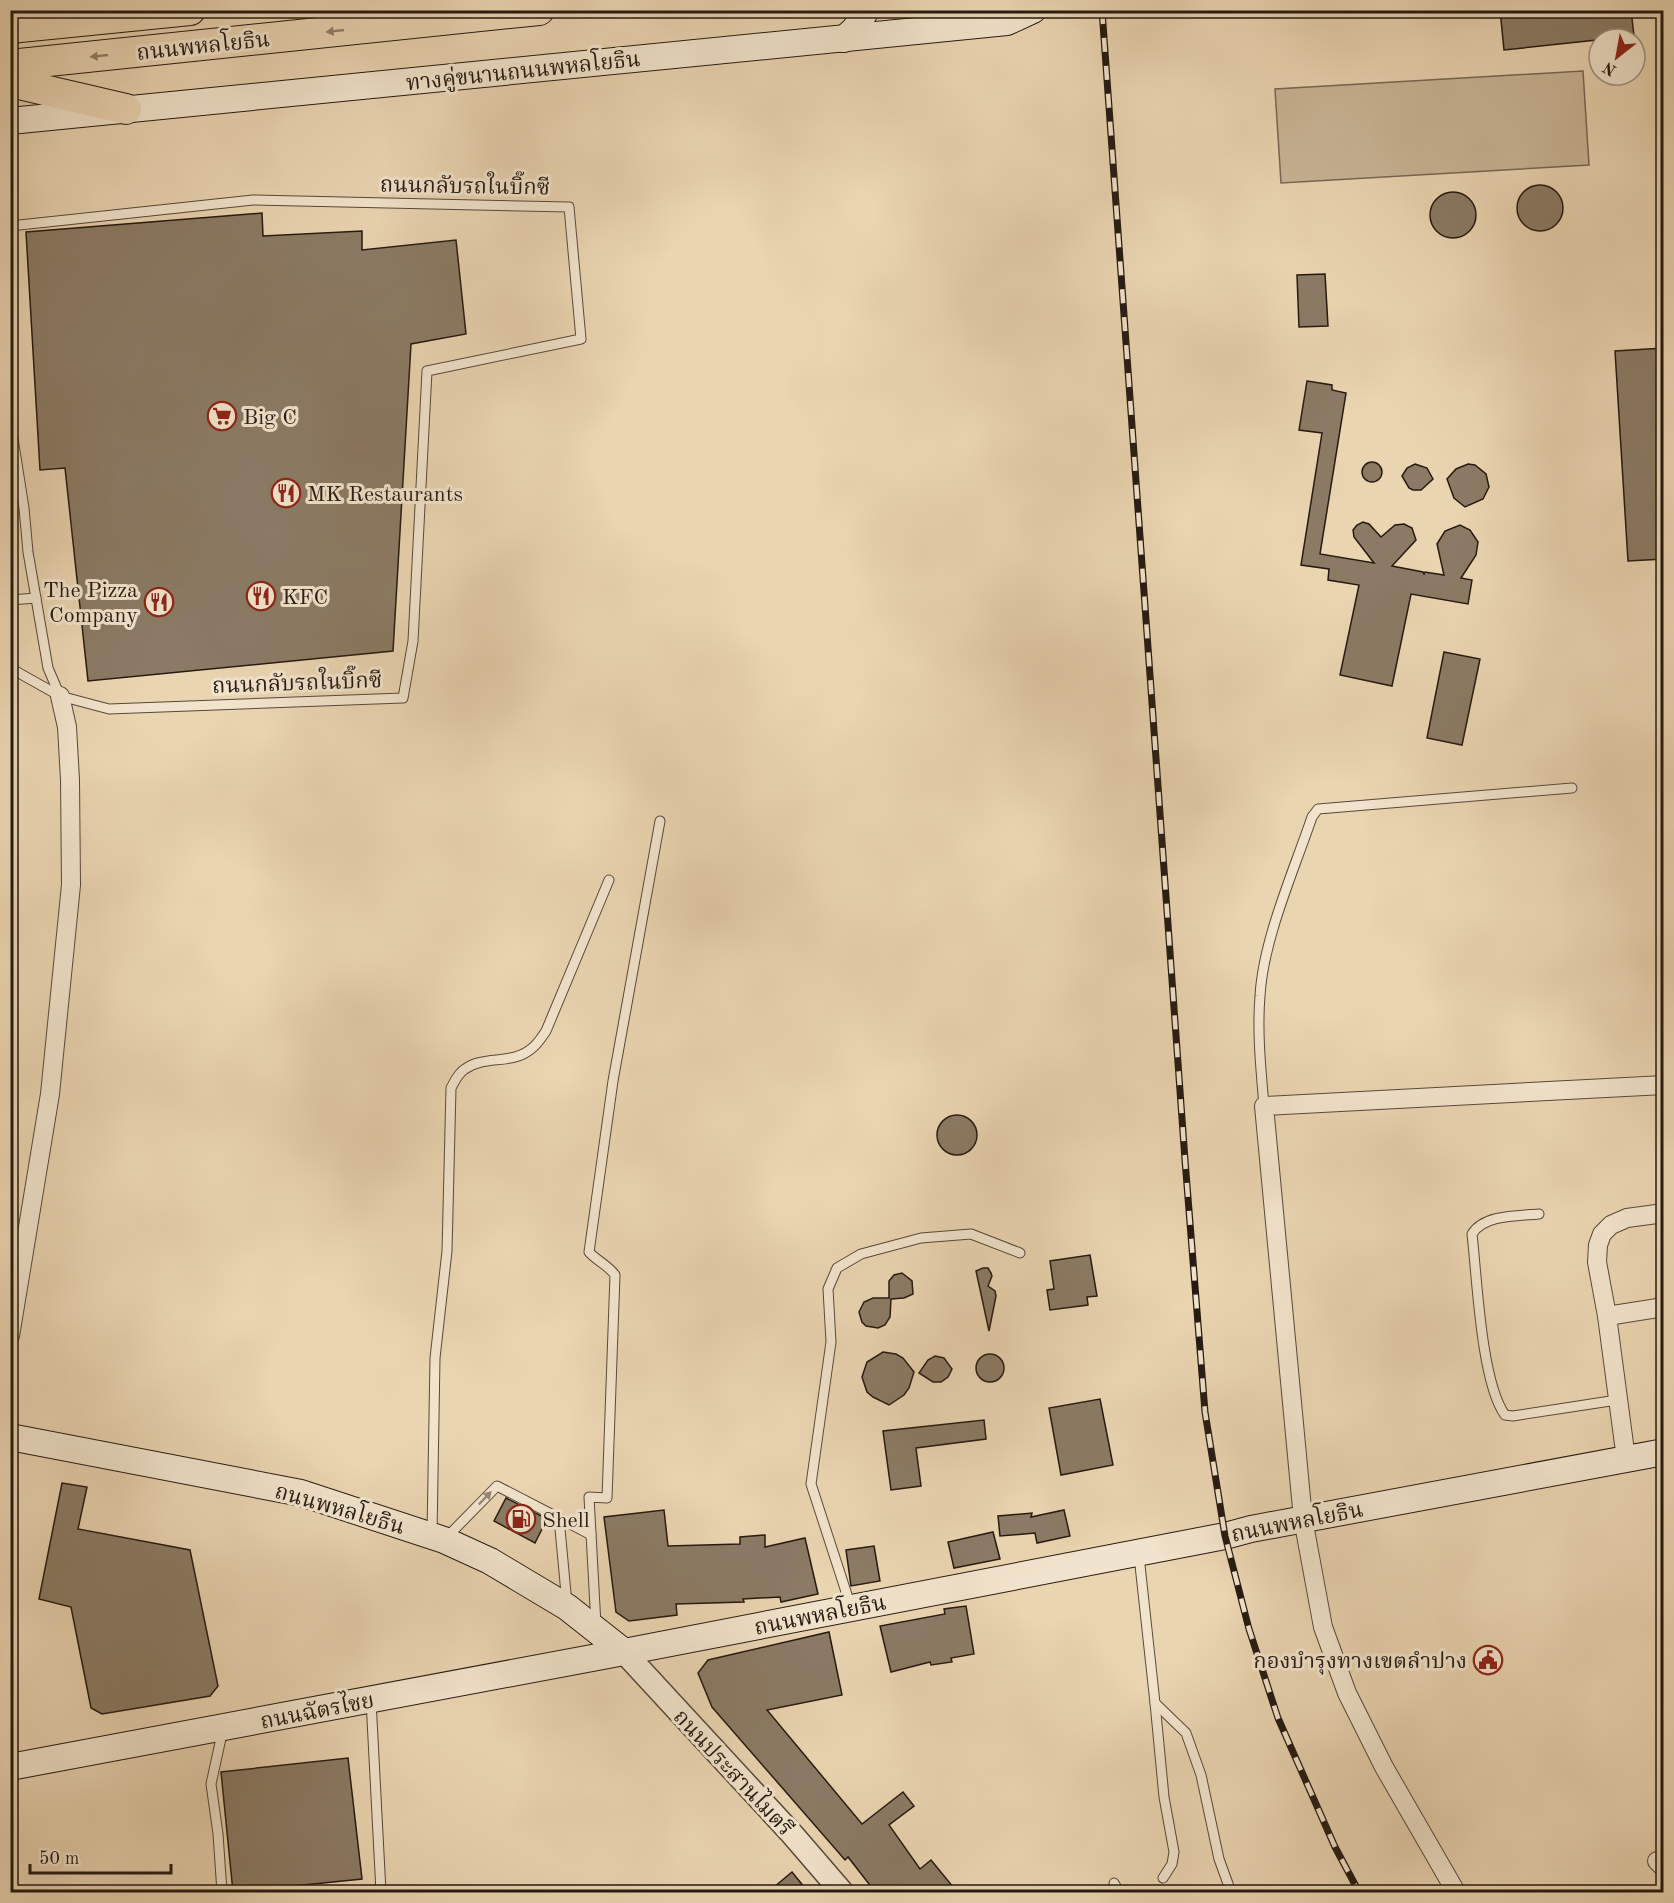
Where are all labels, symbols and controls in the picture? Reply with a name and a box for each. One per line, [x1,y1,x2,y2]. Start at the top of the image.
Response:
street label: ถนนพหลโยธิน [135,24,271,65]
one-way arrow [325,27,344,36]
north arrow [1587,27,1647,87]
street label: ทางคู่ขนานถนนพหลโยธิน [405,44,641,96]
one-way arrow [89,51,108,61]
text: N [1600,58,1620,78]
street label: ถนนกลับรถในบิ๊กซี [380,168,550,199]
supermarket icon: Big C [206,400,238,432]
place label: Big C [243,407,297,429]
restaurant icon: MK Restaurants [270,477,302,509]
place label: MK Restaurants [307,484,463,506]
place label: The Pizza Company [43,580,138,627]
restaurant icon: KFC [245,580,277,612]
restaurant icon: The Pizza Company [143,586,175,618]
place label: KFC [282,587,328,609]
street label: ถนนกลับรถในบิ๊กซี [211,663,382,698]
street label: ถนนพหลโยธิน [272,1476,408,1539]
one-way arrow [477,1491,491,1505]
street label: ถนนพหลโยธิน [1229,1494,1365,1547]
fuel station icon: Shell [505,1503,537,1535]
place label: Shell [542,1510,590,1532]
street label: ถนนพหลโยธิน [752,1587,888,1640]
public building icon: กองบำรุงทางเขตลำปาง [1472,1644,1504,1676]
place label: กองบำรุงทางเขตลำปาง [1253,1651,1467,1675]
street label: ถนนฉัตรไชย [258,1685,376,1734]
street label: ถนนประสานไมตรี [669,1703,800,1841]
scale bar [30,1837,171,1875]
text: 50 m [39,1850,79,1868]

